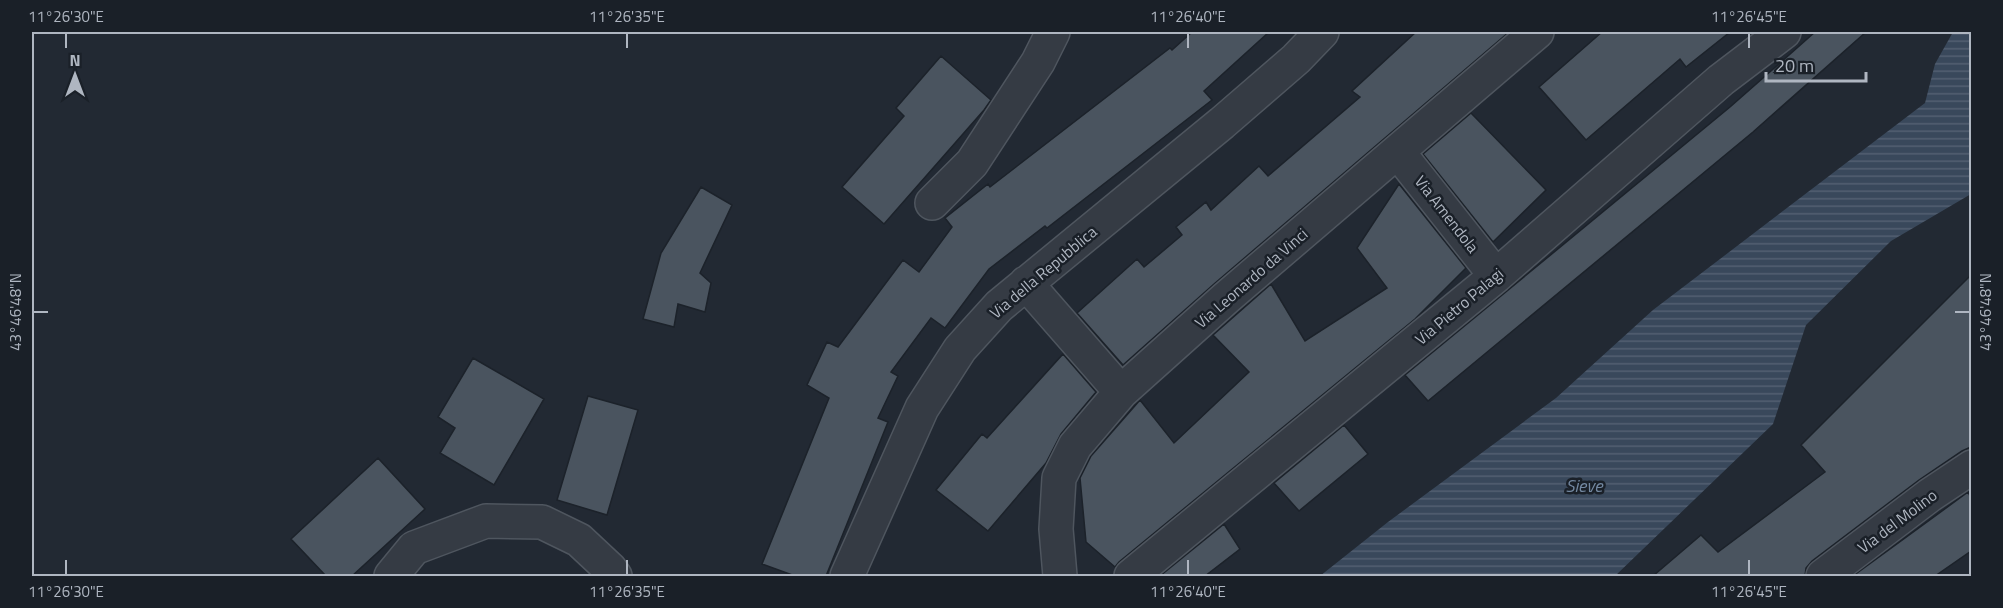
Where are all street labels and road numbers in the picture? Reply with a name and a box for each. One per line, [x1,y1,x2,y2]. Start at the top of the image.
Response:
street label: Via Amendola [1409,170,1485,258]
street label: Via della Repubblica [984,220,1102,324]
street label: Via Leonardo da Vinci [1189,222,1313,334]
street label: Via Pietro Palagi [1409,262,1509,350]
street label: Via del Molino [1852,483,1942,559]

